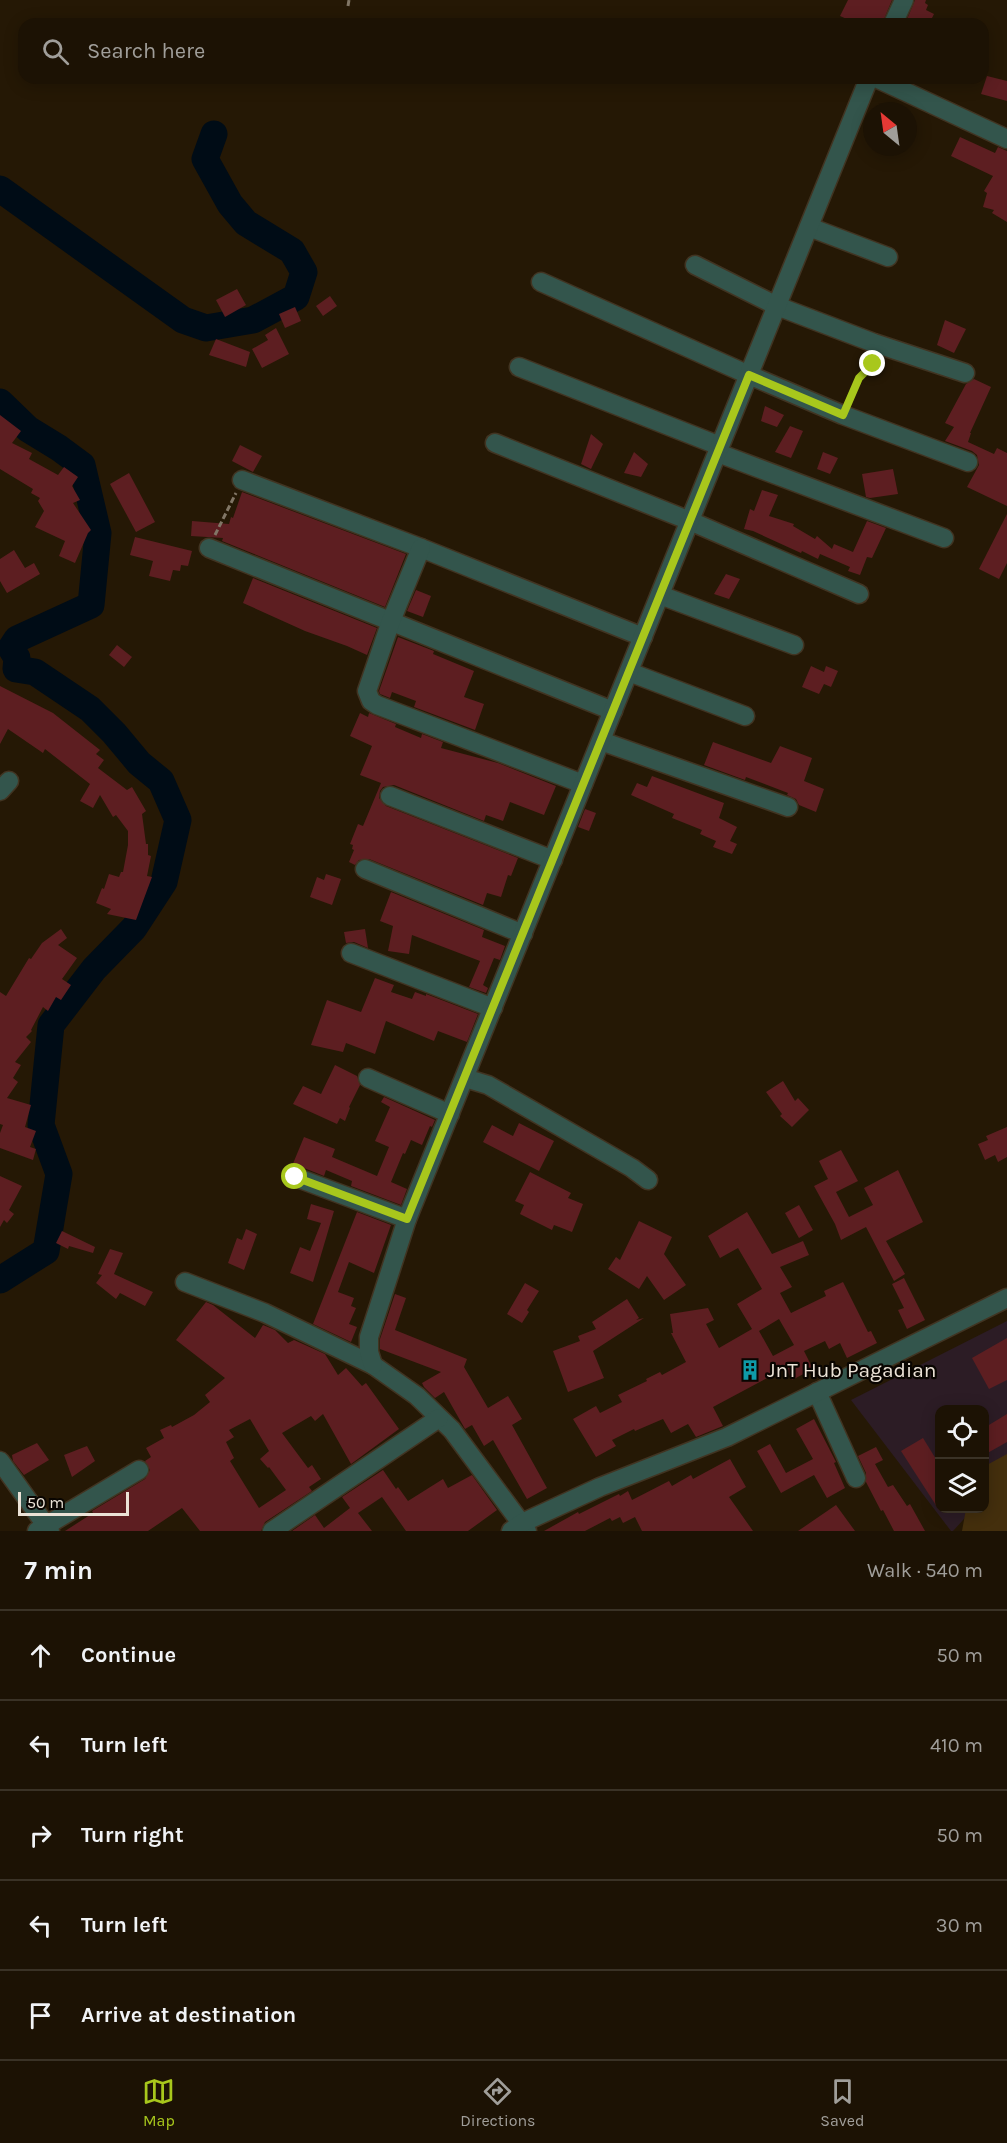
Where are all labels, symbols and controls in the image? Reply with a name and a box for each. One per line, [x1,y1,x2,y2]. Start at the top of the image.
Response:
search box [18,18,989,84]
icon: search [39,35,72,68]
text: Search here [87,38,205,64]
north arrow [863,102,917,156]
route end [859,350,885,376]
route start [281,1163,307,1189]
building icon: JnT Hub Pagadian [738,1358,762,1382]
place label: JnT Hub Pagadian [767,1358,936,1382]
map controls [935,1405,989,1513]
button: locate [935,1405,989,1459]
button: layers [935,1459,989,1513]
scale bar [18,1489,129,1516]
text: 50 m [27,1493,64,1512]
text: 7 min [24,1555,93,1586]
text: Walk · 540 m [867,1559,983,1582]
icon: ahead [24,1639,57,1672]
text: Continue [81,1642,176,1668]
text: 50 m [936,1644,983,1667]
icon: left [24,1729,57,1762]
text: Turn left [81,1732,168,1758]
text: 410 m [930,1734,983,1757]
icon: right [24,1819,57,1852]
text: Turn right [81,1822,184,1848]
text: 50 m [936,1824,983,1847]
icon: left [24,1909,57,1942]
text: Turn left [81,1912,168,1938]
text: 30 m [936,1914,983,1937]
icon: arrive [24,1999,57,2032]
text: Arrive at destination [81,2002,296,2028]
tab: Map [142,2075,175,2130]
tab: Directions [460,2075,535,2130]
tab: Saved [820,2075,865,2130]

